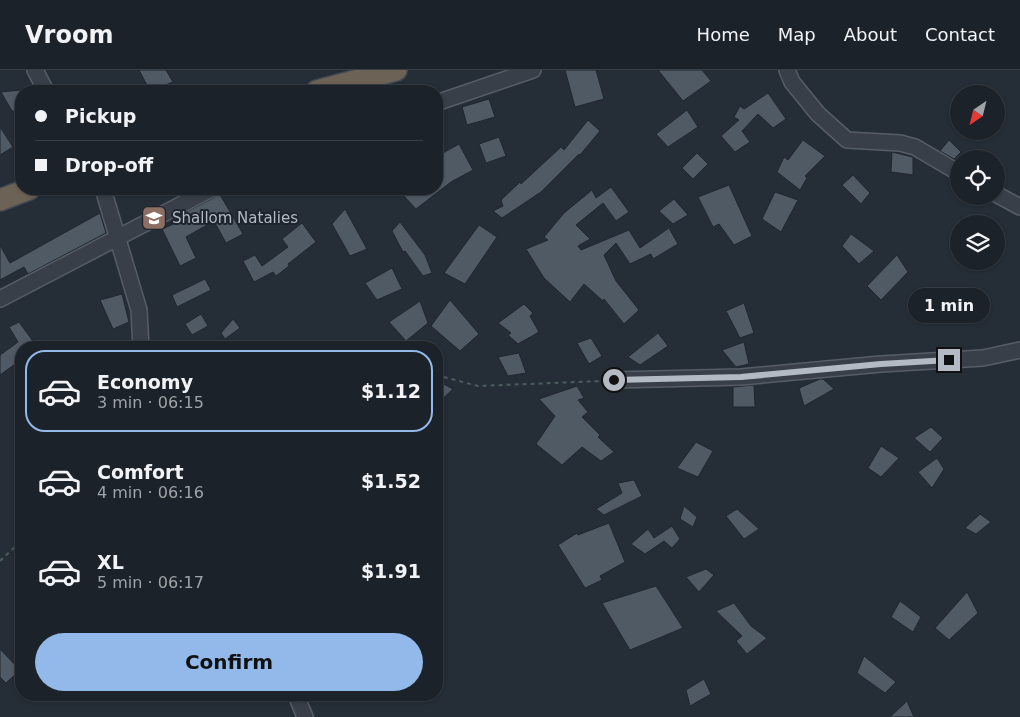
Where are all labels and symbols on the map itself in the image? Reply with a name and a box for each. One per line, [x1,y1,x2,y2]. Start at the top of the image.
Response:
north arrow [950,85,1005,140]
school or university icon: Shallom Natalies [141,205,167,231]
place label: Shallom Natalies [172,209,298,227]
callout: 1 min [908,288,990,322]
route end [938,349,960,371]
route start [603,369,625,391]

